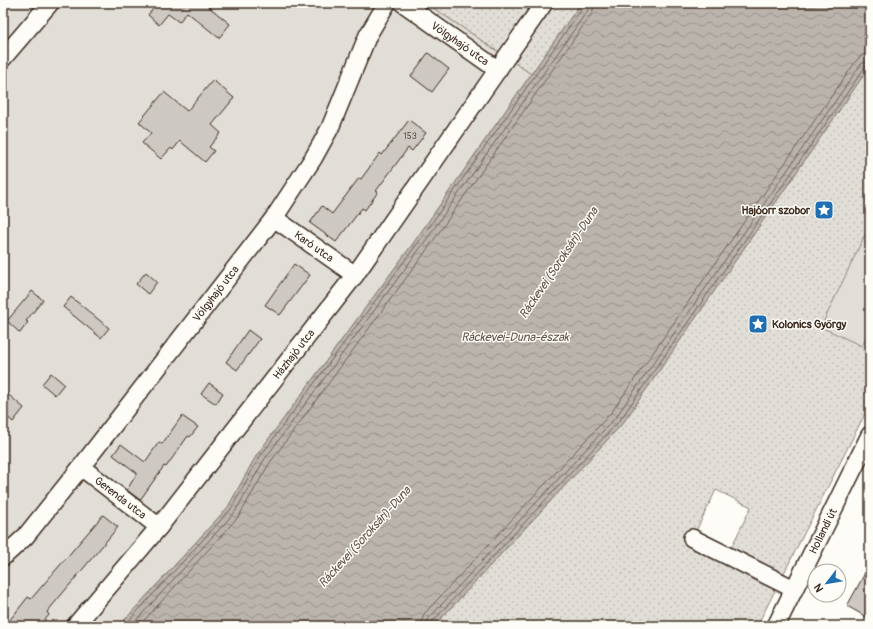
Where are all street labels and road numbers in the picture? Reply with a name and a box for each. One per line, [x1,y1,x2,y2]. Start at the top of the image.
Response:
street label: Völgyhajó utca [429,19,492,68]
street label: Karó utca [292,228,336,264]
street label: Völgyhajó utca [190,263,241,324]
street label: Házhajó utca [270,326,317,382]
street label: Gerenda utca [92,474,149,521]
street label: Hollandi út [806,506,840,556]

